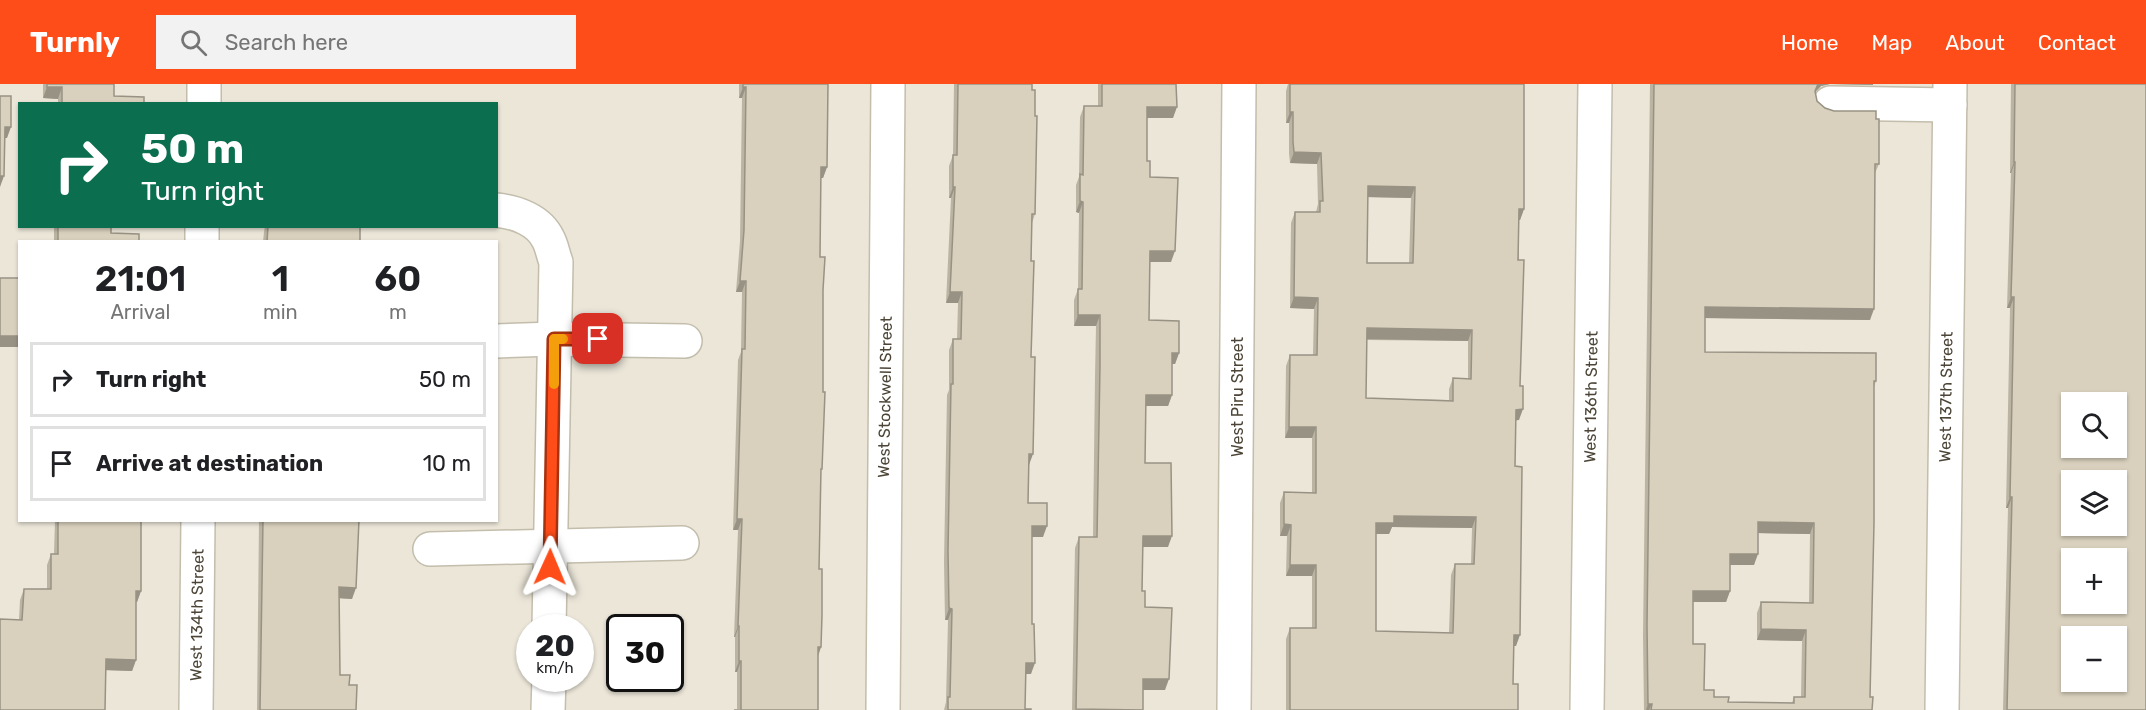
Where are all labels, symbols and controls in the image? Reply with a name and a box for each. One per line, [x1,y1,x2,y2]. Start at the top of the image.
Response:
search box [156,15,576,69]
text: Turnly [30,26,120,59]
icon: search [177,26,210,59]
text: Search here [225,29,348,56]
text: Home [1781,30,1838,55]
text: Map [1871,30,1912,55]
text: About [1945,30,2005,55]
text: Contact [2038,30,2116,55]
text: 50 m [141,124,244,174]
icon: right [42,126,120,204]
text: Turn right [141,175,264,207]
text: 21:01 [95,257,186,300]
text: 1 [272,257,289,300]
text: 60 [374,257,421,300]
text: Arrival [110,300,170,324]
text: min [263,300,298,324]
text: m [389,300,407,324]
pin [572,313,623,364]
street label: West Stockwell Street [874,316,896,478]
icon: arrive [581,322,614,355]
street label: West 136th Street [1580,331,1602,463]
street label: West 137th Street [1935,332,1957,462]
street label: West Piru Street [1228,337,1247,457]
icon: right [45,363,78,396]
text: Turn right [96,366,206,393]
text: 50 m [419,366,471,393]
map controls [2061,392,2127,692]
button: search [2061,392,2127,458]
icon: arrive [45,447,78,480]
text: Arrive at destination [96,450,323,477]
text: 10 m [423,450,471,477]
button: layers [2061,470,2127,536]
position arrow [518,535,582,599]
button: + [2061,548,2127,614]
street label: West 134th Street [186,549,208,681]
speed limit sign: 30 [606,614,684,692]
button: − [2061,626,2127,692]
text: 20 [535,628,575,664]
text: km/h [536,659,574,677]

